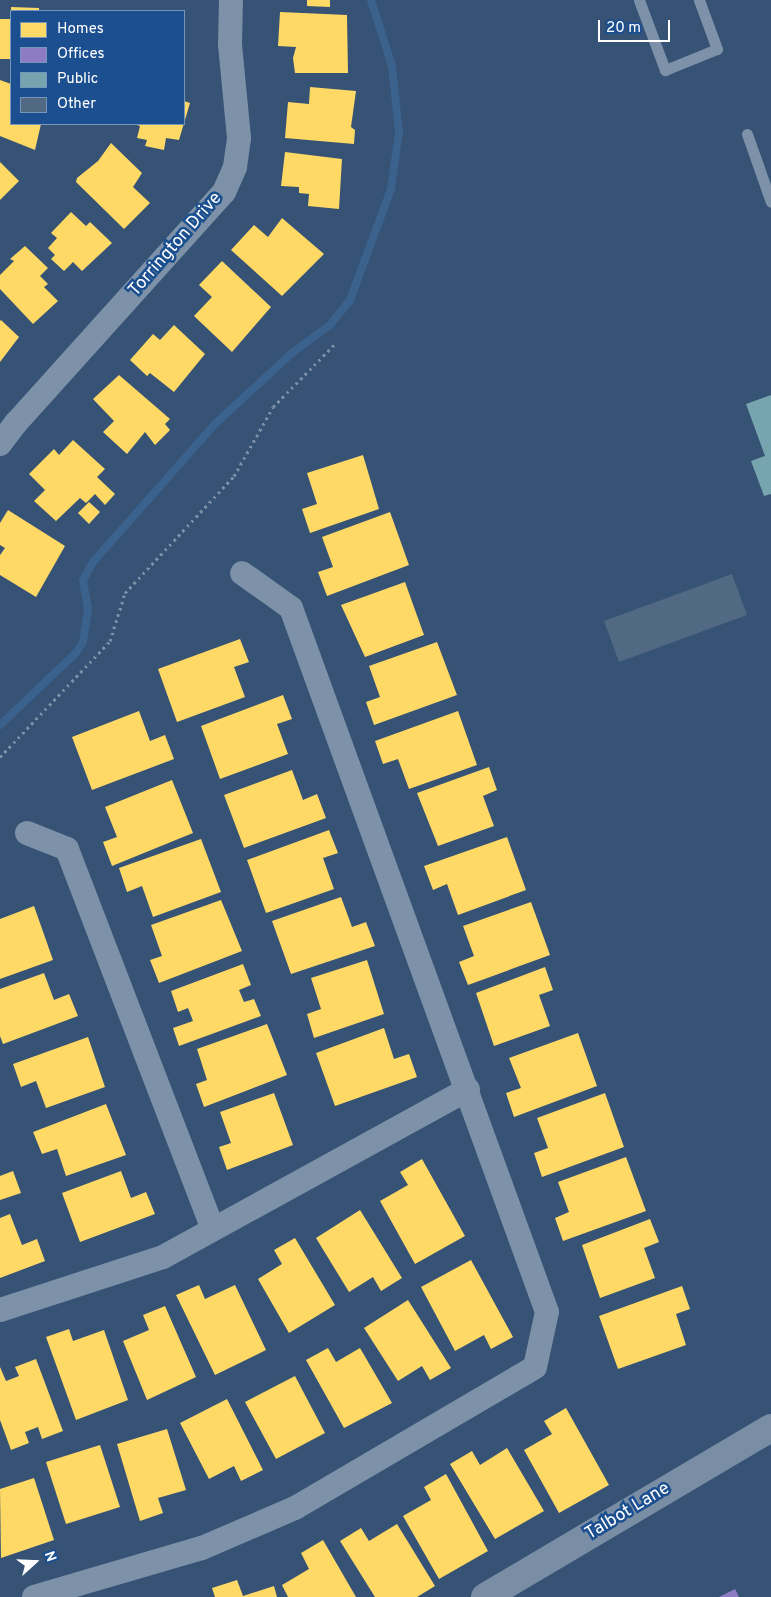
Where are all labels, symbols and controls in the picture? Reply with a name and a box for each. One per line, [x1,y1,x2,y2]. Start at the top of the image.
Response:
legend [10,10,185,125]
scale bar [601,10,674,42]
text: 20 m [606,19,641,38]
text: Homes [57,20,104,39]
text: Offices [57,45,104,64]
text: Public [57,70,98,89]
text: Other [57,95,96,114]
street label: Torrington Drive [125,188,227,302]
street label: Talbot Lane [582,1478,674,1546]
north arrow [10,1537,60,1587]
text: N [40,1549,59,1564]

